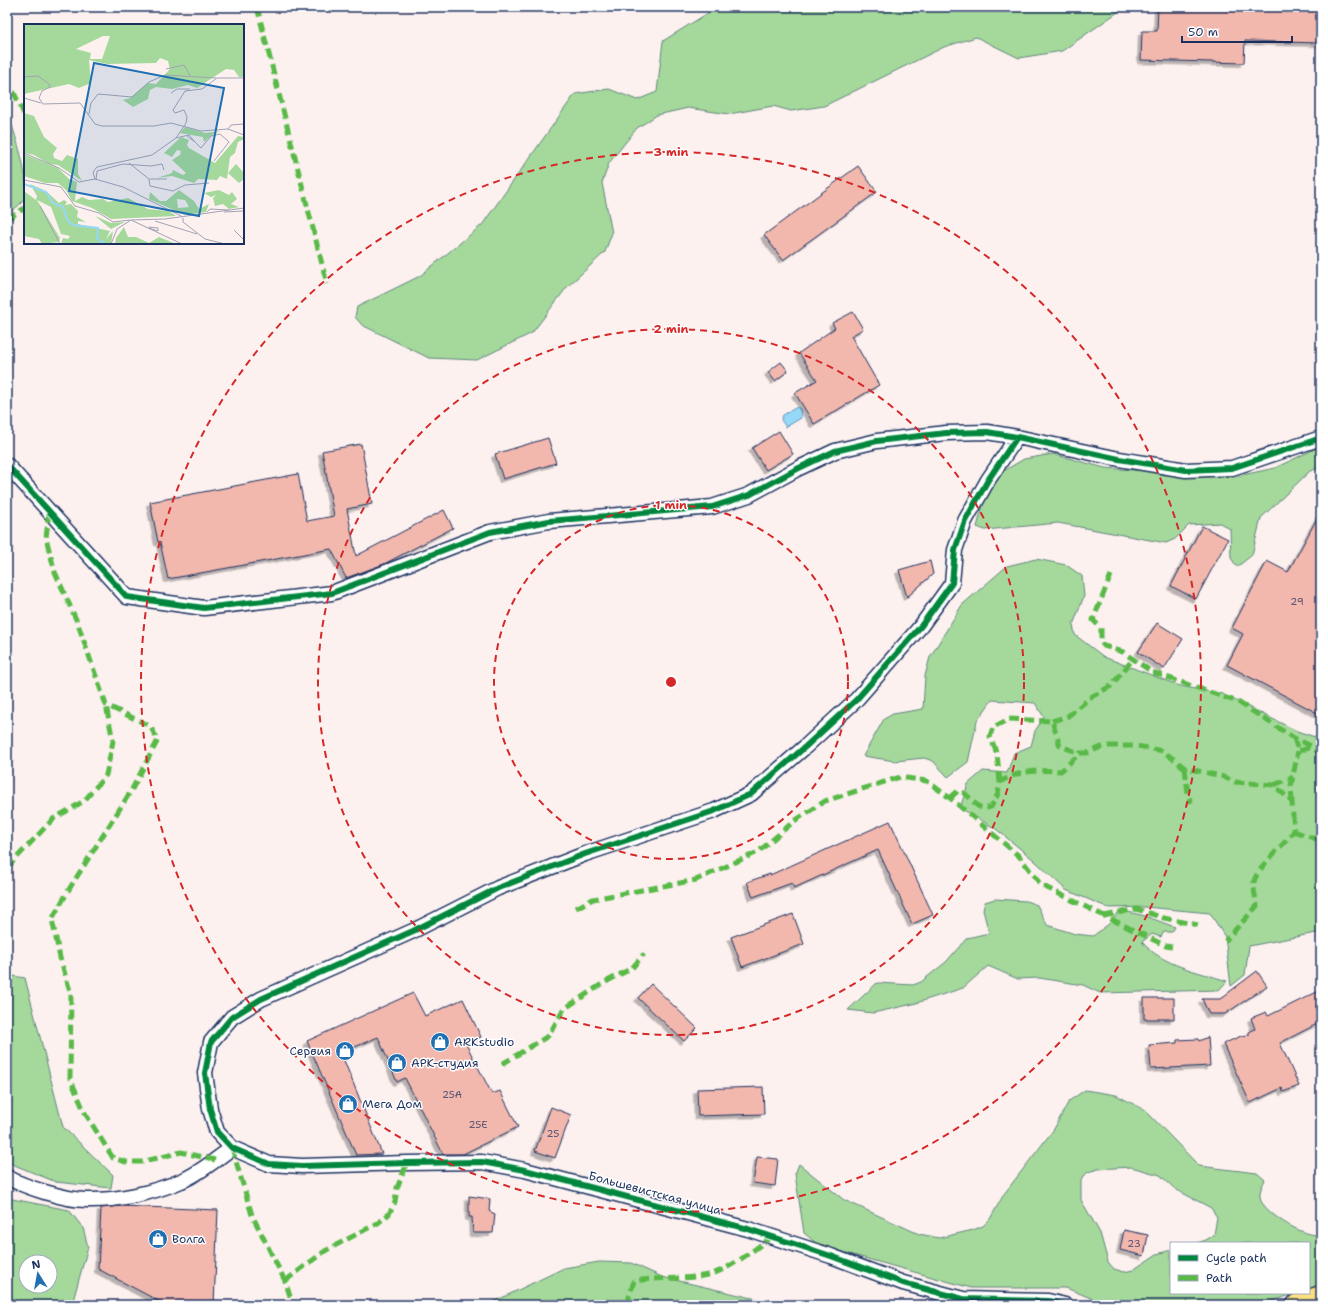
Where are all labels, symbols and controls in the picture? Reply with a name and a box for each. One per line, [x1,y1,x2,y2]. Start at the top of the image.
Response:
scale bar [1182,18,1292,44]
inset map [24,24,244,244]
text: 50 m [1188,24,1218,40]
text: 3 min [654,144,689,160]
text: 2 min [654,321,689,337]
text: 1 min [655,497,687,513]
house number: 29 [1290,595,1304,608]
centre of rings [664,675,678,689]
shop icon: ARKstudio [429,1031,451,1053]
place label: ARKstudio [454,1034,514,1050]
shop icon: Сервия [334,1040,356,1062]
place label: Сервия [290,1043,331,1059]
shop icon: АРК-студия [386,1052,408,1074]
place label: АРК-студия [411,1055,479,1071]
house number: 25А [442,1088,462,1101]
shop icon: Мега Дом [337,1093,359,1115]
place label: Мега Дом [362,1096,422,1112]
house number: 25Е [468,1118,488,1131]
house number: 25 [547,1127,559,1140]
street label: Большевистская улица [587,1168,724,1219]
shop icon: Волга [147,1228,169,1250]
place label: Волга [172,1231,205,1247]
house number: 23 [1127,1237,1141,1250]
legend [1170,1242,1310,1294]
text: Cycle path [1206,1250,1267,1266]
north arrow [18,1254,58,1294]
text: N [30,1256,42,1273]
text: Path [1206,1270,1232,1286]

